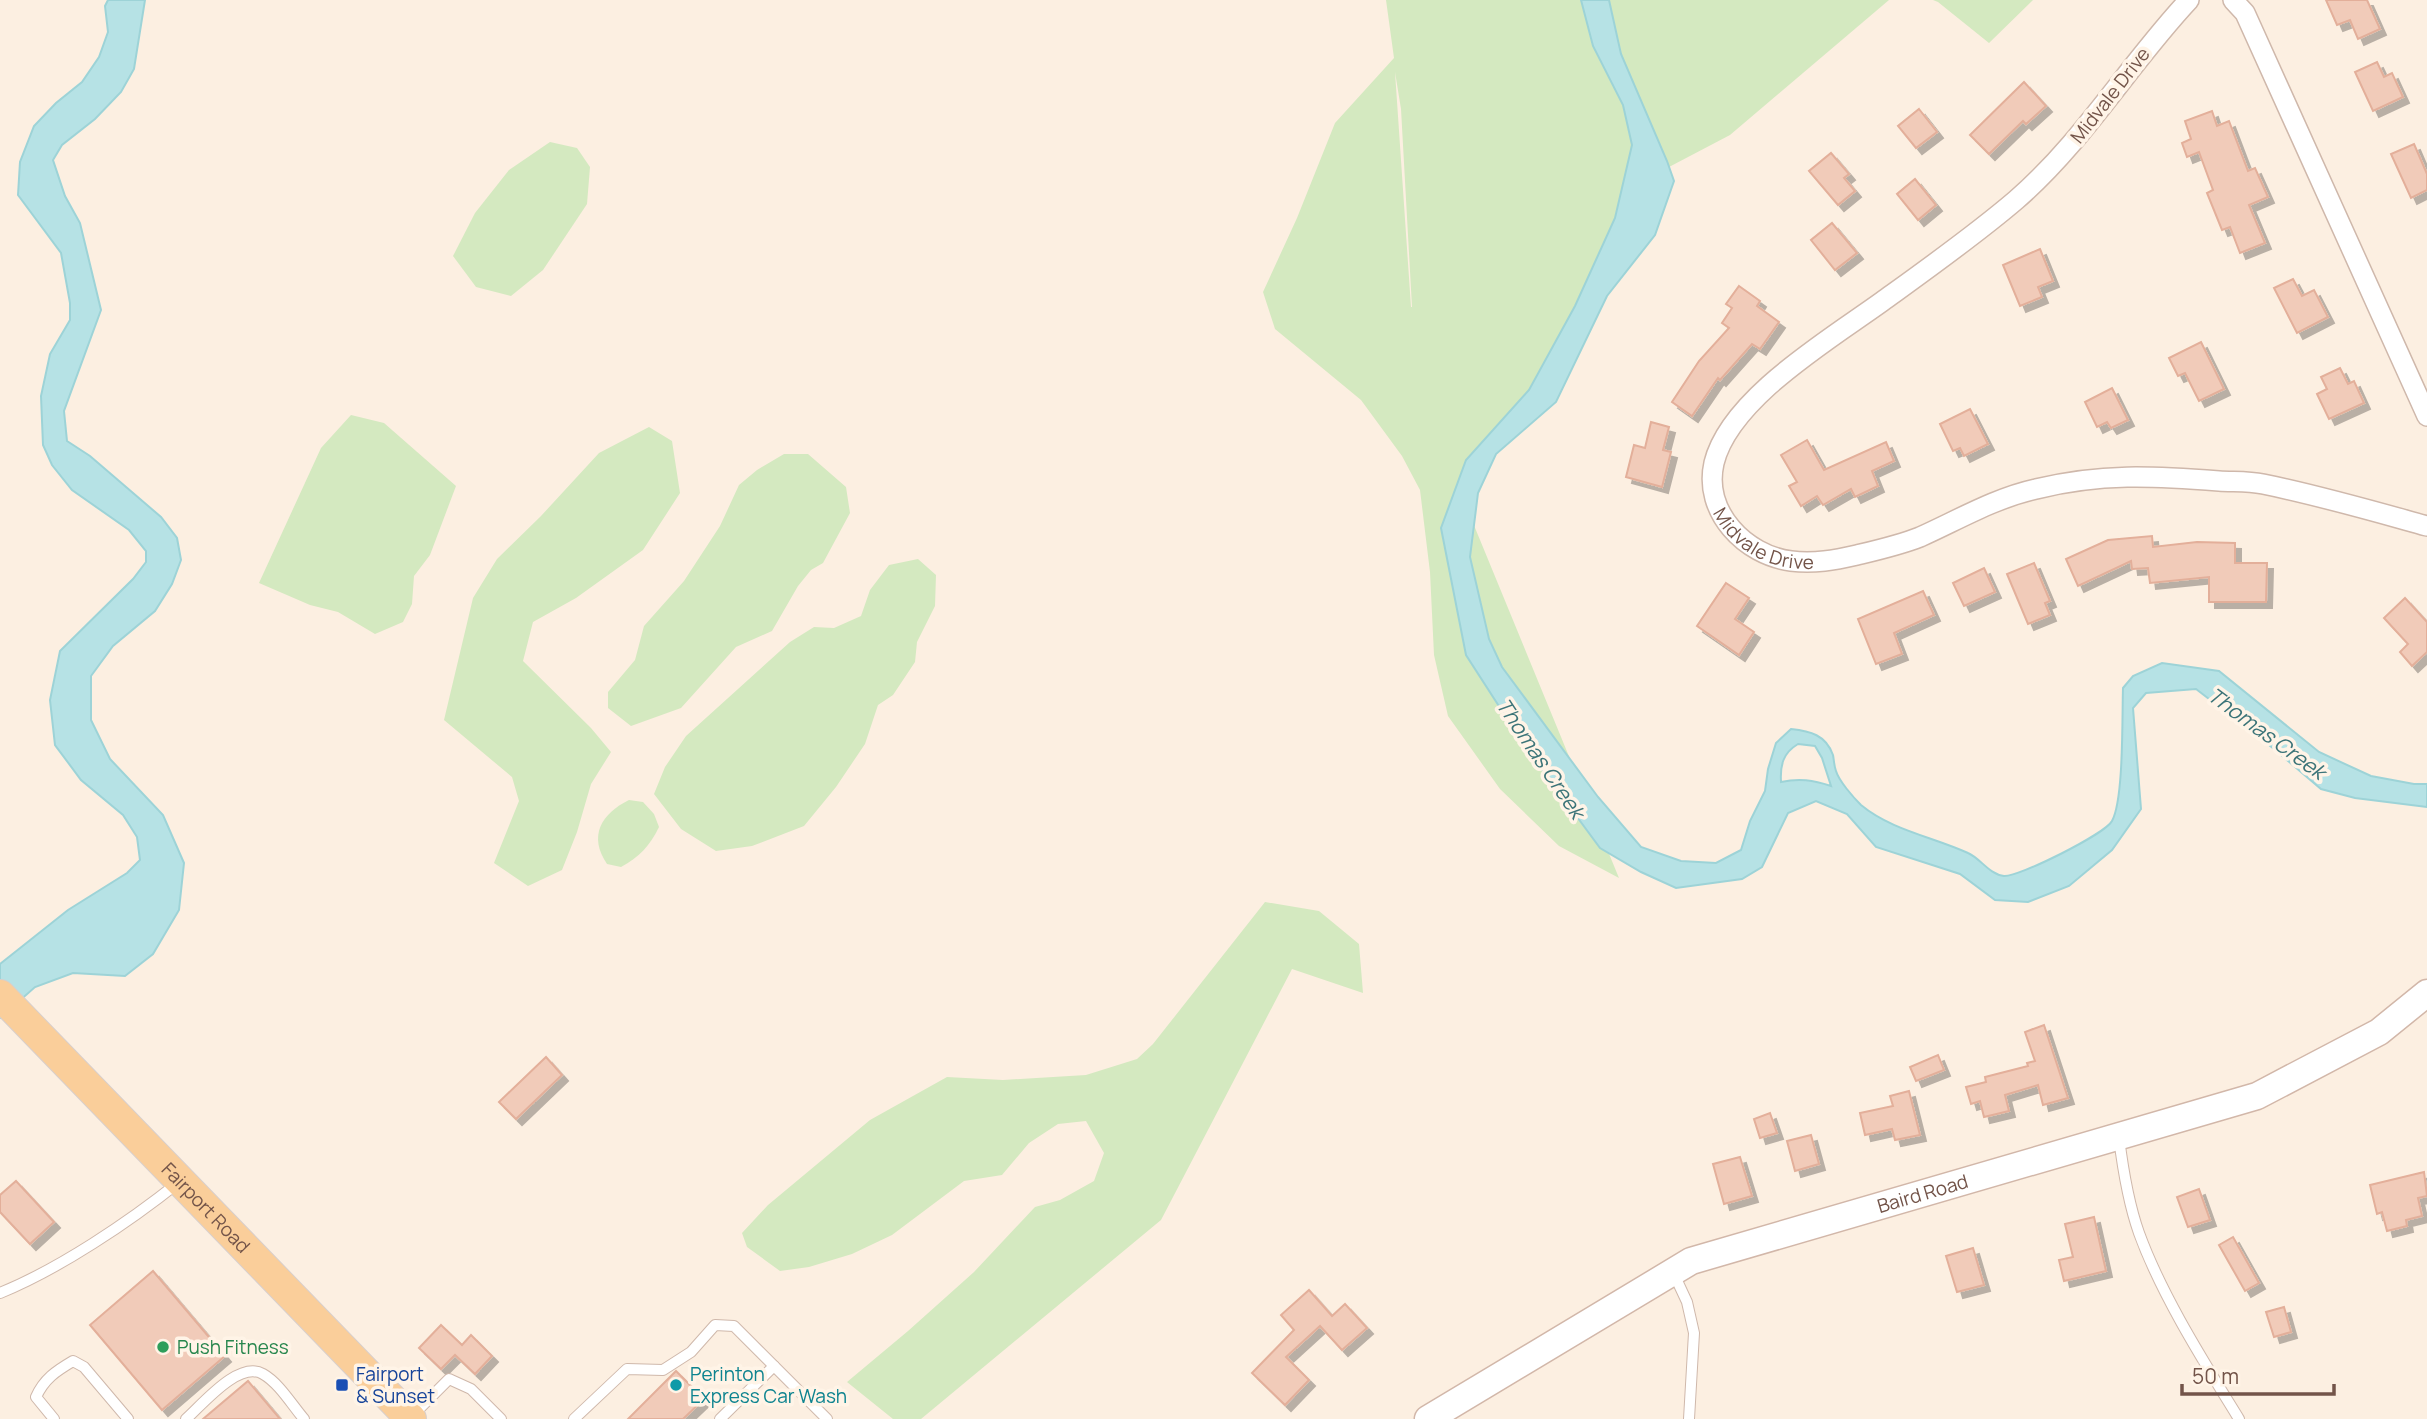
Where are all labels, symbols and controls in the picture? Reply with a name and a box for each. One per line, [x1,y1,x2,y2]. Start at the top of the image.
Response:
street label: Midvale Drive [2064,42,2156,148]
street label: Midvale Drive [1707,503,1814,575]
water label: Thomas Creek [2202,681,2334,787]
water label: Thomas Creek [1490,692,1593,826]
street label: Fairport Road [156,1157,256,1259]
street label: Baird Road [1874,1168,1971,1219]
place label: Push Fitness [177,1334,289,1360]
marker: Push Fitness [155,1339,171,1355]
scale bar [2182,1352,2334,1396]
place label: Fairport & Sunset [356,1361,435,1409]
place label: Perinton Express Car Wash [690,1361,847,1409]
text: 50 m [2192,1362,2239,1390]
marker: Fairport & Sunset [334,1377,350,1393]
marker: Perinton Express Car Wash [668,1377,684,1393]

